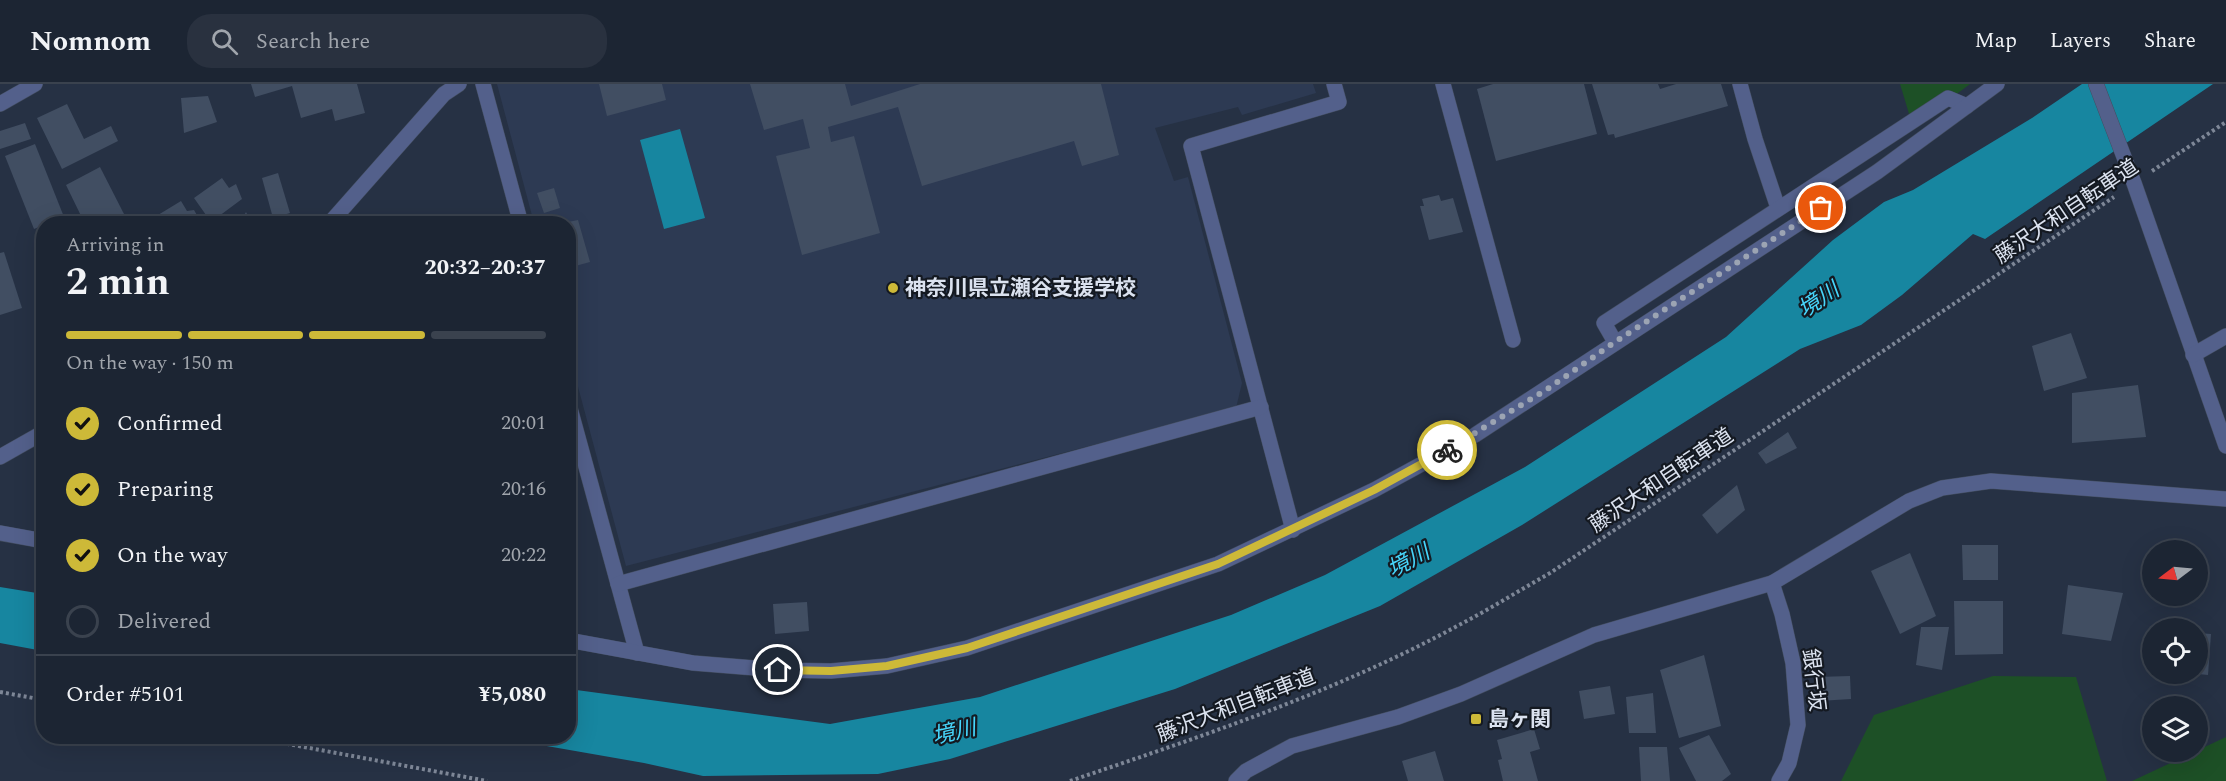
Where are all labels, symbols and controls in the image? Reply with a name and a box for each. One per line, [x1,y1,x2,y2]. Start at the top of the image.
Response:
search box [187,14,607,68]
text: Nomnom [30,20,151,63]
icon: search [208,25,241,58]
text: Search here [256,25,370,58]
text: Map [1975,25,2017,57]
text: Layers [2050,25,2111,57]
text: Share [2144,25,2196,57]
street label: 藤沢大和自転車道 [1988,152,2145,272]
pin [1795,182,1846,233]
icon: bag [1804,191,1837,224]
text: Arriving in [66,230,164,260]
text: 20:32–20:37 [424,251,546,284]
text: 2 min [66,253,170,312]
place label: 神奈川県立瀬谷支援学校 [905,273,1136,305]
water label: 境川 [1791,273,1848,326]
marker: 神奈川県立瀬谷支援学校 [886,281,900,295]
text: On the way · 150 m [66,348,234,378]
icon: check [66,407,99,440]
text: Confirmed [117,407,223,440]
text: 20:01 [501,408,546,438]
courier [1417,420,1477,480]
street label: 藤沢大和自転車道 [1583,421,1740,541]
icon: bike [1431,434,1464,467]
icon: check [66,473,99,506]
text: Preparing [117,473,214,506]
text: 20:16 [501,474,546,504]
water label: 境川 [1382,535,1438,586]
icon: check [66,539,99,572]
text: On the way [117,539,228,572]
text: 20:22 [501,540,546,570]
north arrow [2142,540,2208,606]
map controls [2142,540,2208,762]
text: Delivered [117,605,211,638]
button: locate [2142,618,2208,684]
pin [752,644,803,695]
street label: 銀行坂 [1793,647,1833,713]
icon: home [761,653,794,686]
street label: 藤沢大和自転車道 [1152,661,1321,751]
text: Order #5101 [66,678,185,711]
text: ¥5,080 [478,678,546,711]
button: layers [2142,696,2208,762]
place label: 島ヶ関 [1488,704,1551,736]
water label: 境川 [929,711,981,753]
marker: 島ヶ関 [1469,712,1483,726]

